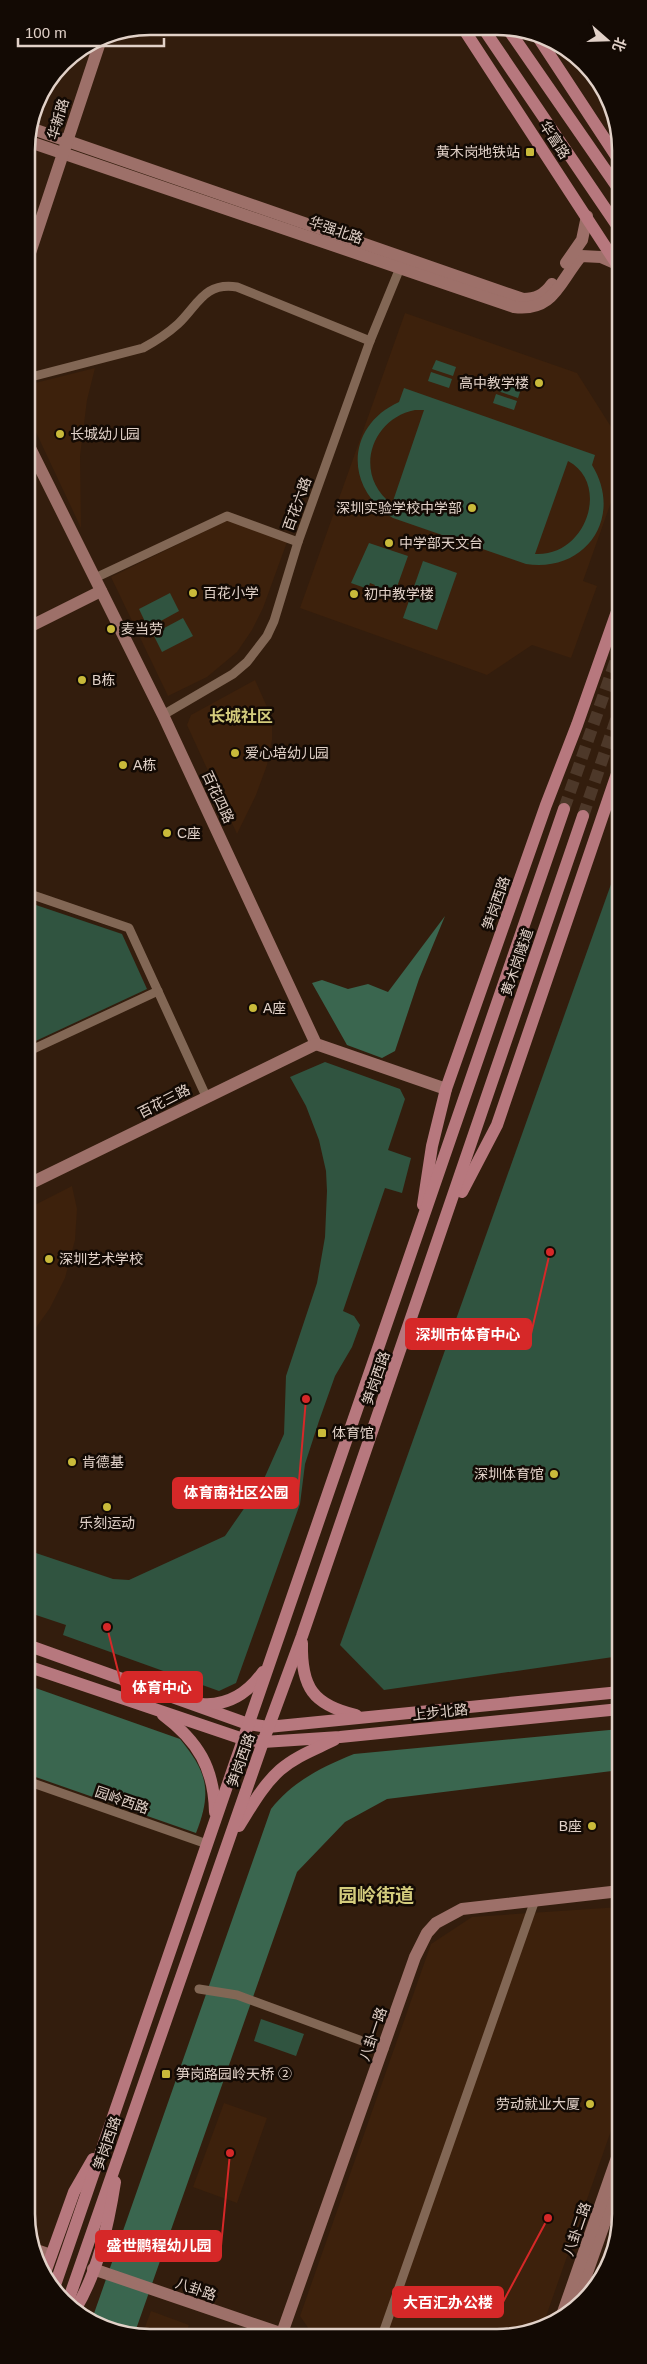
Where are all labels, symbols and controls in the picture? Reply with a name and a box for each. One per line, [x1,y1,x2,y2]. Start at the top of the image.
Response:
scale bar [18,15,164,47]
north arrow [582,15,632,65]
text: 100 m [25,24,67,41]
text: 北 [609,35,629,54]
street label: 华新路 [44,97,72,141]
street label: 华富路 [537,118,573,162]
place label: 黄木岗地铁站 [436,144,520,160]
marker: 黄木岗地铁站 [524,146,536,158]
street label: 华强北路 [307,213,365,247]
place label: 高中教学楼 [459,375,529,391]
marker: 高中教学楼 [533,377,545,389]
place label: 长城幼儿园 [70,426,140,442]
marker: 长城幼儿园 [54,428,66,440]
street label: 百花六路 [280,475,314,533]
place label: 深圳实验学校中学部 [336,500,462,516]
marker: 深圳实验学校中学部 [466,502,478,514]
place label: 中学部天文台 [399,535,483,551]
marker: 中学部天文台 [383,537,395,549]
place label: 百花小学 [203,585,259,601]
place label: 初中教学楼 [364,586,434,602]
marker: 百花小学 [187,587,199,599]
marker: 初中教学楼 [348,588,360,600]
place label: 麦当劳 [121,621,163,637]
marker: 麦当劳 [105,623,117,635]
place label: B栋 [92,672,115,688]
marker: B栋 [76,674,88,686]
district label: 长城社区 [209,707,273,725]
place label: 爱心培幼儿园 [245,745,329,761]
marker: 爱心培幼儿园 [229,747,241,759]
place label: A栋 [133,757,156,773]
marker: A栋 [117,759,129,771]
street label: 百花四路 [199,768,237,826]
place label: C座 [177,825,201,841]
marker: C座 [161,827,173,839]
street label: 笋岗西路 [479,874,513,932]
street label: 黄木岗隧道 [498,926,536,998]
place label: A座 [263,1000,286,1016]
marker: A座 [247,1002,259,1014]
street label: 百花三路 [135,1081,193,1121]
place label: 深圳艺术学校 [59,1251,143,1267]
marker: 深圳艺术学校 [43,1253,55,1265]
callout: 深圳市体育中心 [406,1319,531,1349]
text: 深圳市体育中心 [415,1326,521,1343]
street label: 笋岗西路 [359,1349,393,1407]
place label: 体育馆 [332,1425,374,1441]
marker: 体育馆 [316,1427,328,1439]
place label: 肯德基 [82,1454,124,1470]
marker: 肯德基 [66,1456,78,1468]
place label: 深圳体育馆 [474,1466,544,1482]
marker: 深圳体育馆 [548,1468,560,1480]
callout: 体育南社区公园 [173,1478,298,1508]
text: 体育南社区公园 [183,1484,289,1501]
marker: 乐刻运动 [101,1501,113,1513]
place label: 乐刻运动 [79,1515,135,1531]
callout: 体育中心 [122,1672,202,1702]
text: 体育中心 [132,1679,192,1696]
street label: 上步北路 [411,1701,469,1723]
street label: 笋岗西路 [224,1731,258,1789]
street label: 园岭西路 [93,1783,151,1817]
place label: B座 [559,1818,582,1834]
marker: B座 [586,1820,598,1832]
district label: 园岭街道 [338,1885,414,1906]
street label: 八卦一路 [356,2005,390,2063]
place label: 笋岗路园岭天桥 ② [176,2066,292,2082]
marker: 笋岗路园岭天桥 ② [160,2068,172,2080]
place label: 劳动就业大厦 [496,2096,580,2112]
marker: 劳动就业大厦 [584,2098,596,2110]
street label: 笋岗西路 [90,2114,124,2172]
street label: 八卦二路 [560,2200,594,2258]
callout: 盛世鹏程幼儿园 [96,2231,221,2261]
text: 盛世鹏程幼儿园 [106,2237,212,2254]
street label: 八卦路 [174,2275,218,2303]
callout: 大百汇办公楼 [393,2287,503,2317]
text: 大百汇办公楼 [403,2294,493,2311]

